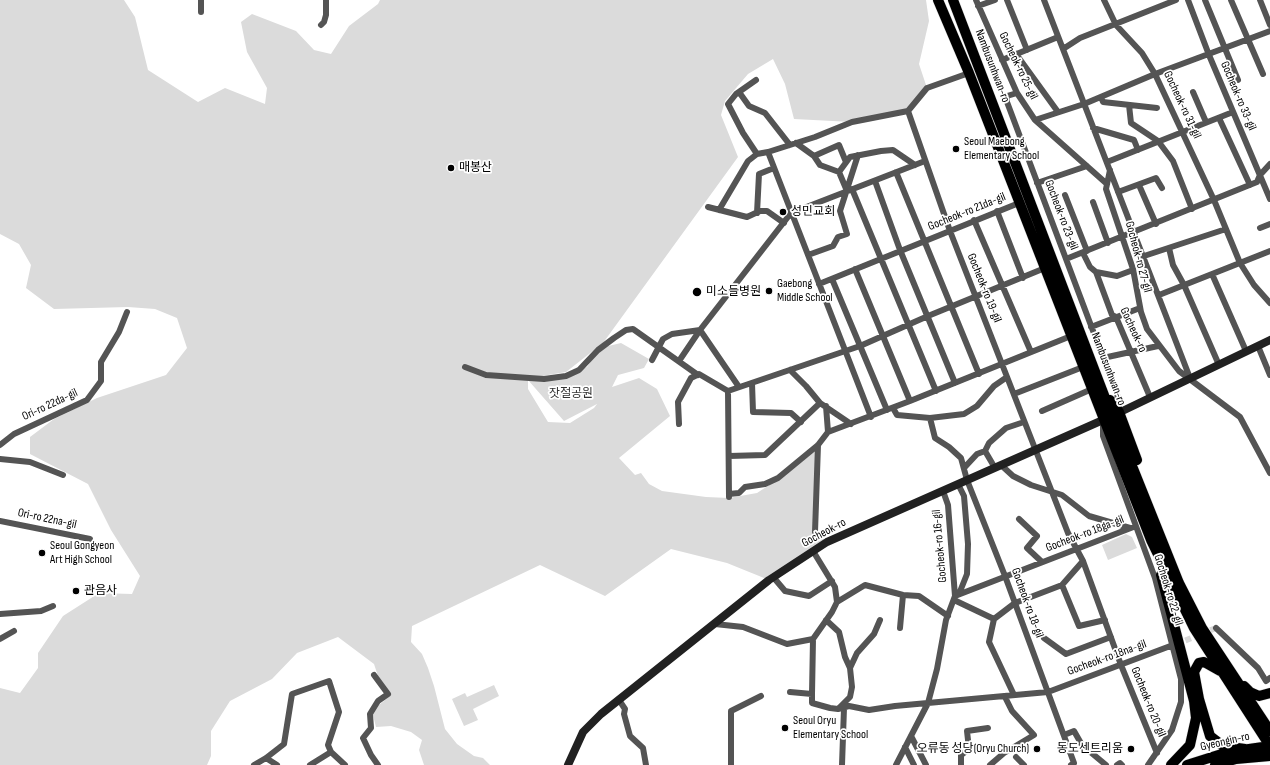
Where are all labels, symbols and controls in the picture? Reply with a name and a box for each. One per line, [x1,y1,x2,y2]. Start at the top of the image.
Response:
street label: Nambusunhwan-ro [971,27,1013,105]
street label: Gocheok-ro 25-gil [995,30,1041,102]
street label: Gocheok-ro 33-gil [1217,59,1259,133]
street label: Gocheok-ro 31-gil [1160,69,1204,141]
place label: Seoul Maebong Elementary School [964,135,1039,163]
marker: Seoul Maebong Elementary School [951,144,961,154]
place label: 매봉산 [459,161,492,175]
marker: 매봉산 [446,163,456,173]
street label: Gocheok-ro 23-gil [1041,178,1081,252]
street label: Gocheok-ro 21da-gil [926,190,1008,234]
place label: 성민교회 [791,205,835,219]
marker: 성민교회 [778,207,788,217]
street label: Gocheok-ro 27-gil [1122,220,1154,294]
street label: Gocheok-ro 19-gil [964,251,1004,325]
place label: Gaebong Middle School [777,277,833,305]
place label: 미소들병원 [706,285,761,299]
marker: 미소들병원 [691,286,703,298]
marker: Gaebong Middle School [764,286,774,296]
street label: Gocheok-ro [1116,305,1150,355]
street label: Nambusunhwan-ro [1087,330,1129,408]
street label: Ori-ro 22da-gil [20,386,80,424]
park label: 잣절공원 [549,387,593,401]
street label: Ori-ro 22na-gil [16,506,78,532]
street label: Gocheok-ro 16-gil [930,509,950,583]
street label: Gocheok-ro 18ga-gil [1044,512,1126,556]
street label: Gocheok-ro [799,515,849,551]
place label: Seoul Gongyeon Art High School [50,539,114,567]
marker: Seoul Gongyeon Art High School [37,548,47,558]
street label: Gocheok-ro 22-gil [1150,553,1186,627]
street label: Gocheok-ro 18-gil [1008,566,1046,640]
place label: 관음사 [84,584,117,598]
marker: 관음사 [71,586,81,596]
street label: Gocheok-ro 18na-gil [1066,637,1148,679]
street label: Gocheok-ro 20-gil [1127,665,1169,739]
place label: Seoul Oryu Elementary School [793,714,868,742]
marker: Seoul Oryu Elementary School [780,723,790,733]
street label: Gyeongin-ro [1199,729,1251,755]
place label: 오류동 성당(Oryu Church) [917,742,1029,756]
place label: 동도센트리움 [1057,742,1123,756]
marker: 오류동 성당(Oryu Church) [1032,744,1042,754]
marker: 동도센트리움 [1126,744,1136,754]

